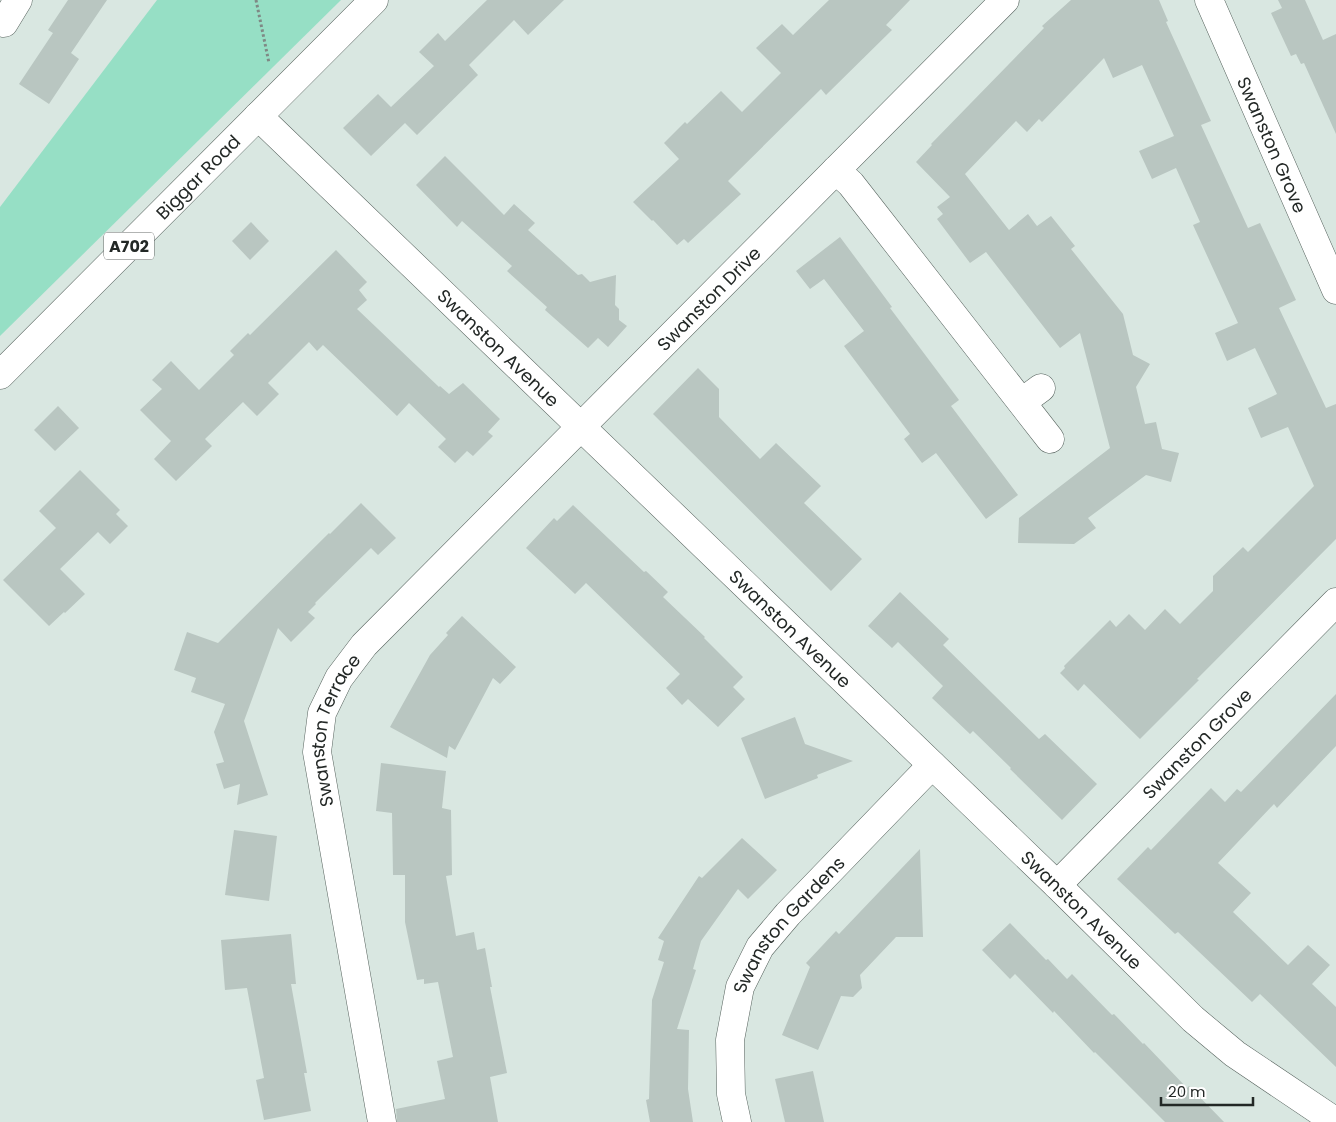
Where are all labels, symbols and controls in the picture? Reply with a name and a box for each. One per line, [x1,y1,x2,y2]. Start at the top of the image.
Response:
street label: Swanston Grove [1232,73,1313,217]
street label: Biggar Road [150,129,246,225]
road number: A702 [104,232,154,260]
street label: Swanston Drive [651,241,766,356]
street label: Swanston Avenue [432,283,565,412]
street label: Swanston Avenue [724,564,857,693]
street label: Swanston Terrace [304,648,366,809]
street label: Swanston Grove [1136,682,1257,804]
street label: Swanston Avenue [1016,845,1148,975]
street label: Swanston Gardens [727,850,850,995]
scale bar [1161,1074,1254,1106]
text: 20 m [1168,1081,1206,1102]

